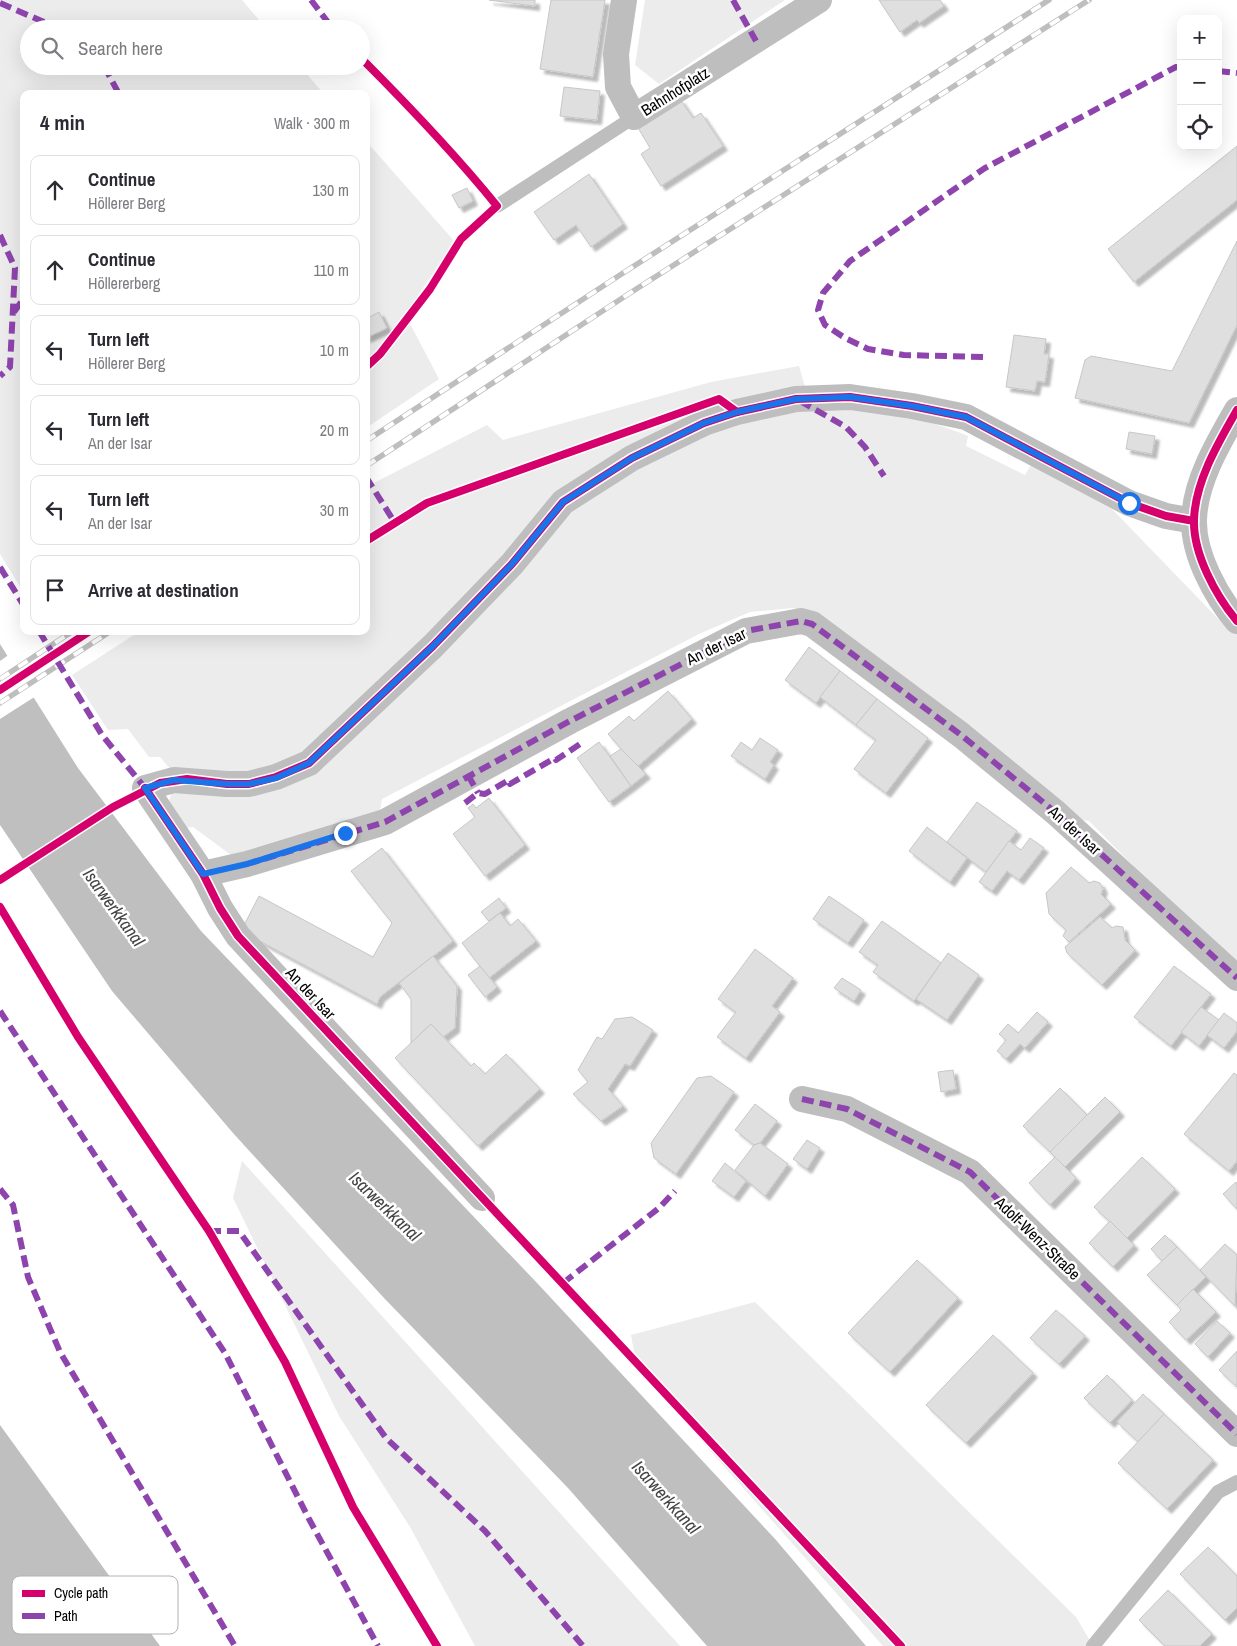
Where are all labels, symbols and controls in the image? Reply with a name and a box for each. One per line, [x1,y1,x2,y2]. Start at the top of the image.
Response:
map controls [1177,15,1222,150]
button: + [1177,15,1222,60]
search box [20,20,370,75]
icon: search [38,34,66,62]
text: Search here [78,35,163,61]
button: − [1177,60,1222,105]
street label: Bahnhofplatz [637,61,714,121]
button: locate [1177,105,1222,150]
text: 4 min [40,108,85,137]
text: Walk · 300 m [274,112,350,134]
text: Continue [88,166,156,192]
icon: ahead [41,176,69,204]
text: 130 m [313,179,349,201]
text: Höllerer Berg [88,192,165,214]
text: Continue [88,246,156,272]
icon: ahead [41,256,69,284]
text: 110 m [313,259,349,281]
text: Höllererberg [88,272,160,294]
text: Turn left [88,326,149,352]
icon: left [41,336,69,364]
text: 10 m [320,339,349,361]
text: Höllerer Berg [88,352,165,374]
text: Turn left [88,406,149,432]
icon: left [41,416,69,444]
text: 20 m [320,419,349,441]
text: An der Isar [88,432,152,454]
text: Turn left [88,486,149,512]
route start [1118,492,1141,515]
icon: left [41,496,69,524]
text: 30 m [320,499,349,521]
text: An der Isar [88,512,152,534]
icon: arrive [41,576,69,604]
text: Arrive at destination [88,577,239,603]
street label: An der Isar [681,622,750,670]
street label: An der Isar [1043,800,1107,860]
route end [334,822,357,845]
water label: Isarwerkkanal [77,863,151,952]
street label: An der Isar [280,961,341,1024]
water label: Isarwerkkanal [344,1165,427,1247]
street label: Adolf-Wenz-Straße [990,1191,1086,1285]
water label: Isarwerkkanal [626,1455,706,1540]
legend [12,1576,178,1634]
text: Cycle path [54,1584,108,1602]
text: Path [54,1607,78,1625]

